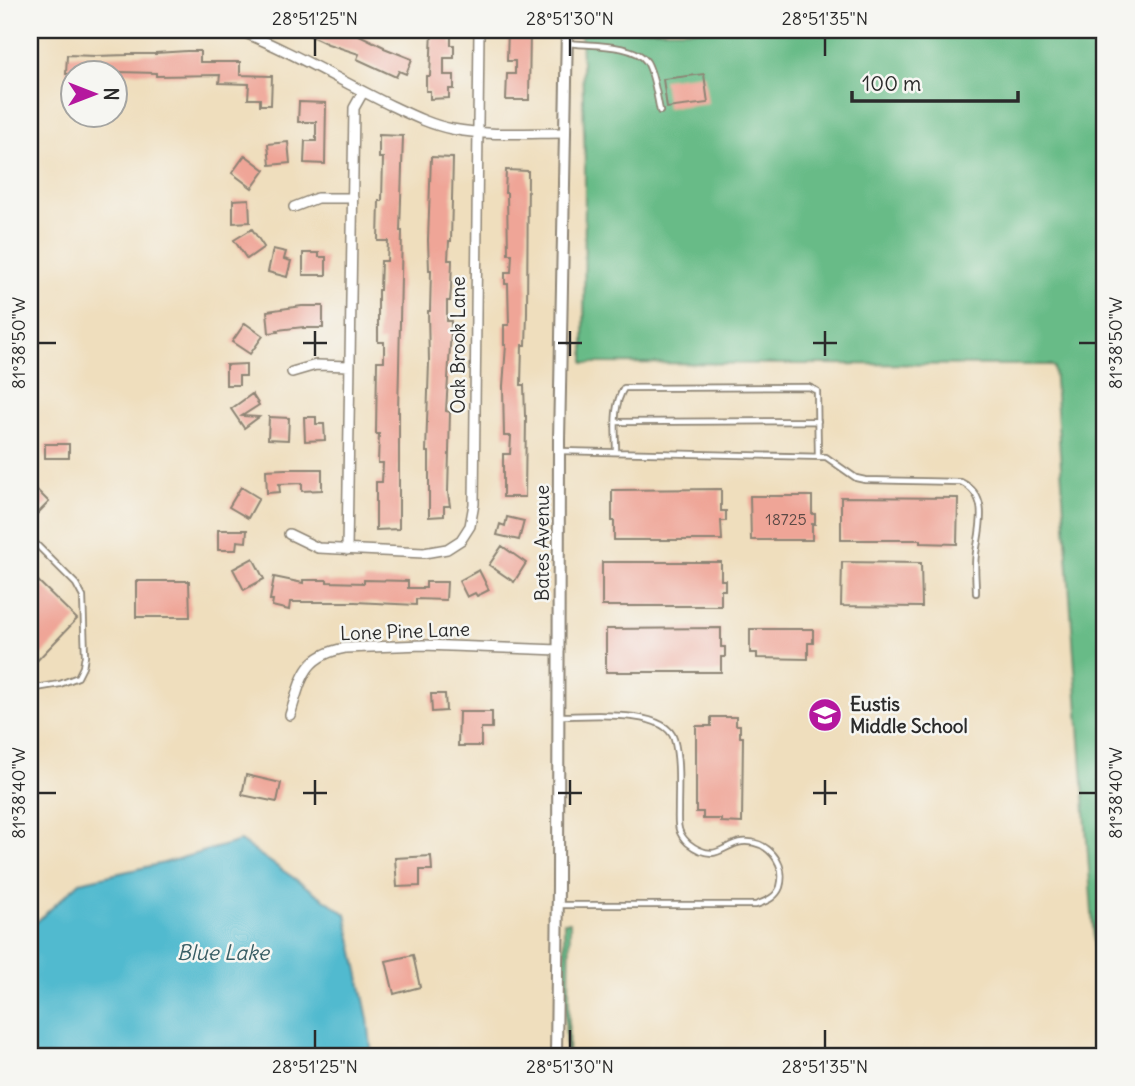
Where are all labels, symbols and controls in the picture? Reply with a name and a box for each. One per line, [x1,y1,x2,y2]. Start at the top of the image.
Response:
text: 28°51'25"N [272,7,358,30]
text: 28°51'30"N [526,7,614,30]
text: 28°51'35"N [782,7,868,30]
north arrow [60,60,130,130]
scale bar [852,60,1018,104]
text: 100 m [862,70,921,97]
text: N [99,87,123,101]
street label: Oak Brook Lane [446,276,470,414]
text: 81°38'50"W [7,297,30,389]
text: 81°38'50"W [1104,297,1127,389]
street label: Bates Avenue [530,485,554,601]
house number: 18725 [765,509,807,529]
street label: Lone Pine Lane [339,617,471,645]
place label: Eustis Middle School [850,692,968,738]
school or university icon: Eustis Middle School [806,696,844,734]
text: 81°38'40"W [7,747,30,839]
text: 81°38'40"W [1104,747,1127,839]
water label: Blue Lake [177,939,271,966]
text: 28°51'25"N [272,1055,358,1078]
text: 28°51'30"N [526,1055,614,1078]
text: 28°51'35"N [782,1055,868,1078]

